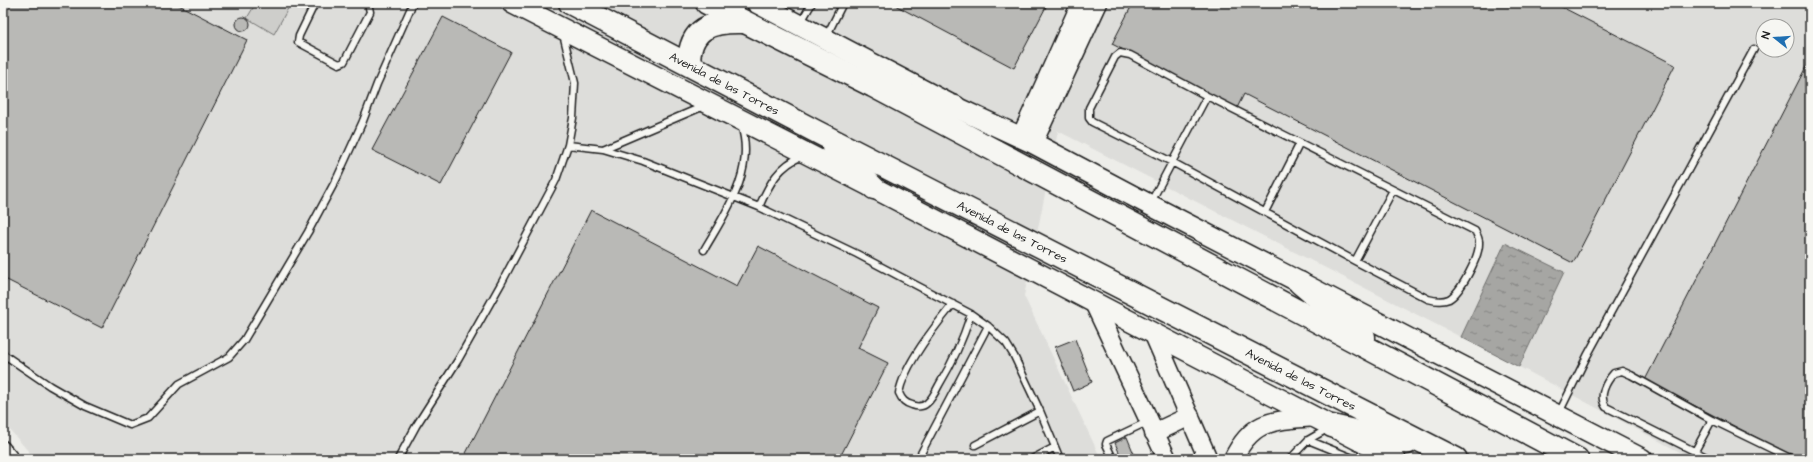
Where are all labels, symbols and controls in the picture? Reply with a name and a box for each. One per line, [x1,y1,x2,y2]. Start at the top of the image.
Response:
north arrow [1755,18,1795,58]
text: N [1758,30,1774,41]
street label: Avenida de las Torres [666,48,782,119]
street label: Avenida de las Torres [954,197,1070,267]
street label: Avenida de las Torres [1243,344,1359,415]

